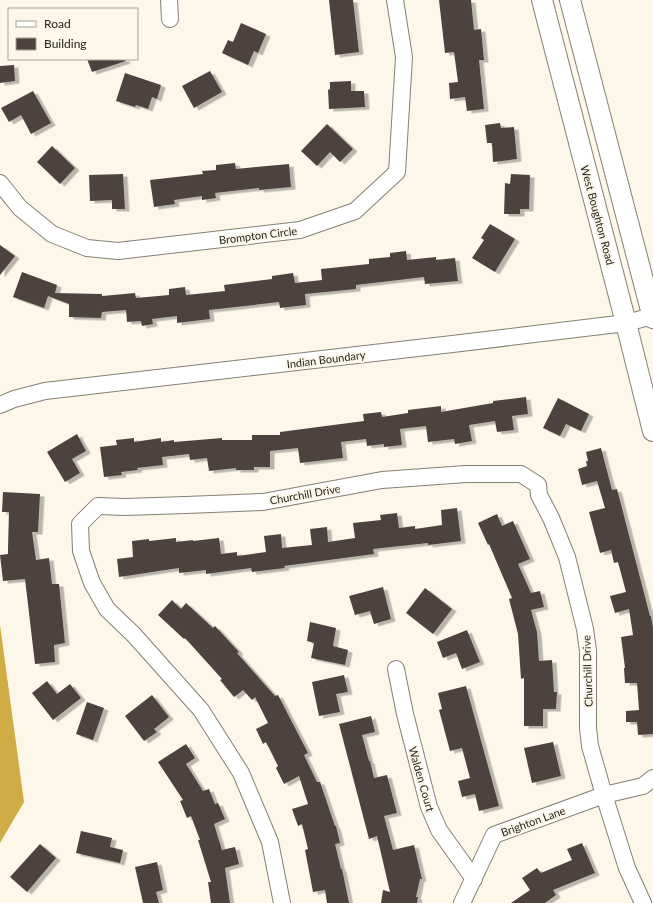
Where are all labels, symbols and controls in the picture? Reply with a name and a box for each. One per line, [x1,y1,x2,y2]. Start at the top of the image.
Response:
legend [8,8,138,60]
text: Road [44,16,71,31]
text: Building [44,36,87,51]
street label: West Boughton Road [578,164,618,266]
street label: Brompton Circle [218,224,298,246]
street label: Indian Boundary [286,348,366,370]
street label: Churchill Drive [269,481,342,507]
street label: Churchill Drive [579,635,595,707]
street label: Walden Court [406,745,438,813]
street label: Brighton Lane [499,803,567,839]

